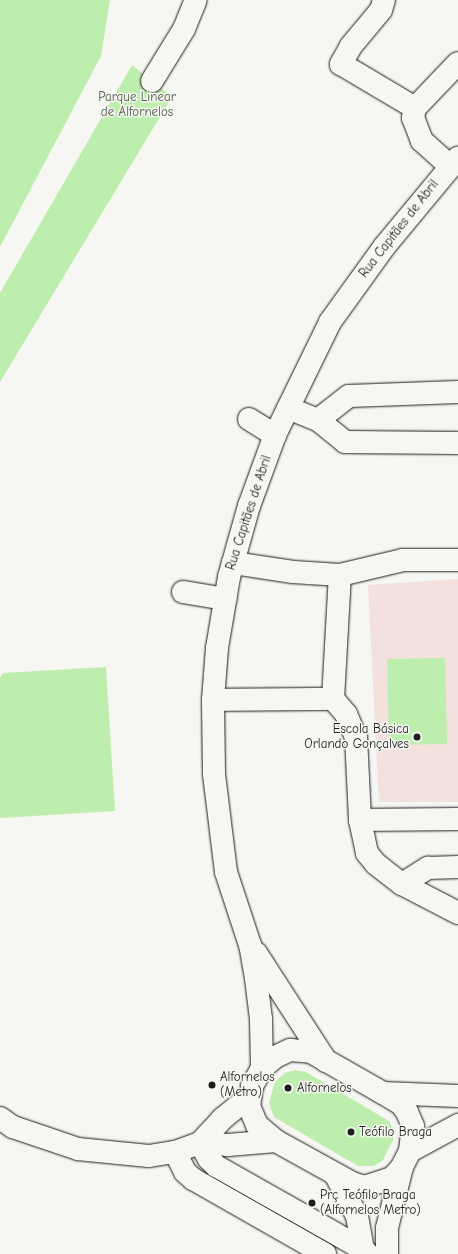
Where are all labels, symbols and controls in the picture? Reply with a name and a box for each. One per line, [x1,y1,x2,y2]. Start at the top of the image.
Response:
park label: Parque Linear de Alfornelos [98,90,176,121]
street label: Rua Capitães de Abril [356,177,442,281]
street label: Rua Capitães de Abril [223,454,275,572]
place label: Escola Básica Orlando Gonçalves [304,722,409,753]
marker: Escola Básica Orlando Gonçalves [412,732,422,742]
place label: Alfornelos (Metro) [220,1070,275,1101]
marker: Alfornelos (Metro) [207,1080,217,1090]
place label: Alfornelos [297,1080,352,1096]
marker: Alfornelos [282,1082,294,1094]
place label: Teófilo Braga [359,1124,432,1140]
marker: Teófilo Braga [346,1127,356,1137]
place label: Prç Teófilo Braga (Alfornelos Metro) [320,1188,421,1219]
marker: Prç Teófilo Braga (Alfornelos Metro) [307,1198,317,1208]

